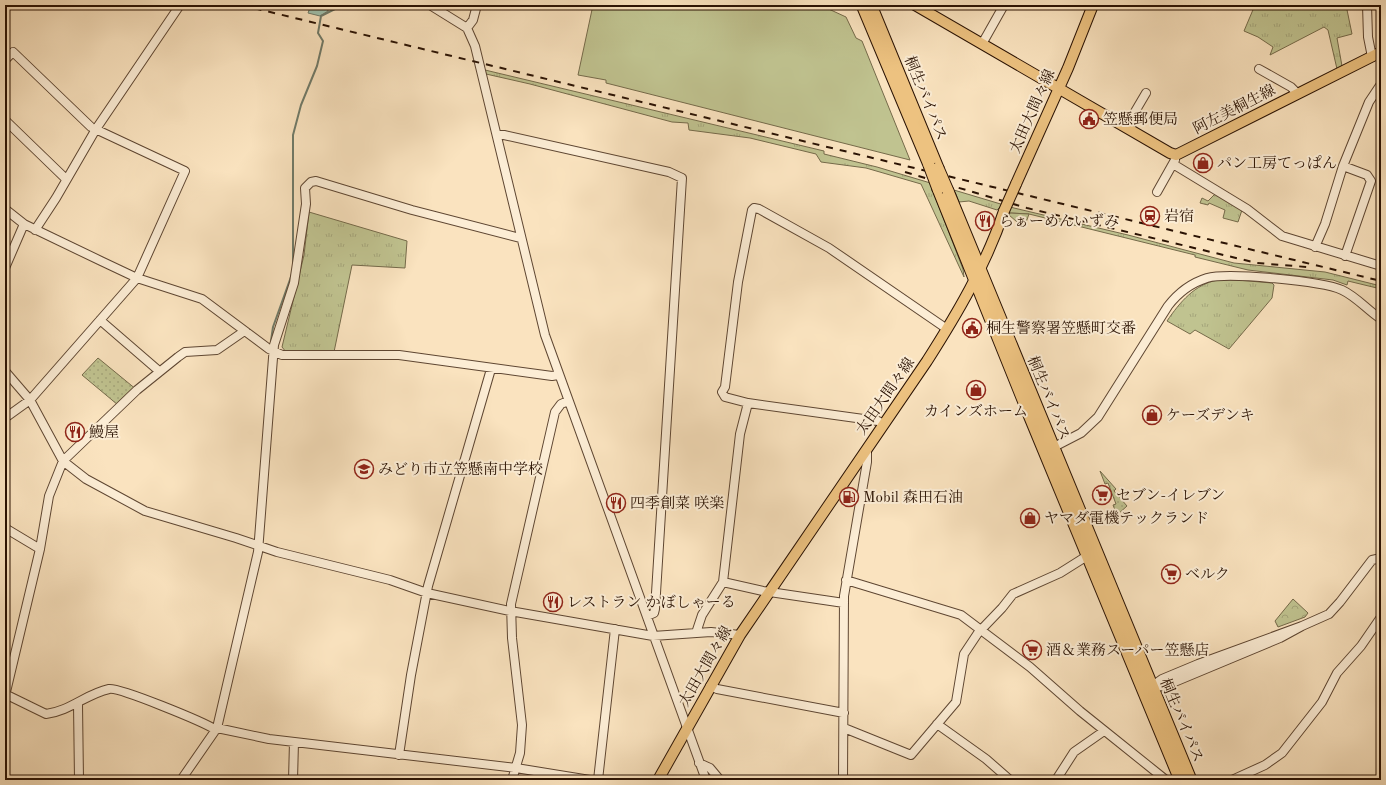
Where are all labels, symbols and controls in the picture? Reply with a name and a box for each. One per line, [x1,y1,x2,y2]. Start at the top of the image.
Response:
street label: 桐生バイパス [901,53,950,143]
street label: 太田大間々線 [1006,67,1059,156]
street label: 阿左美桐生線 [1190,81,1278,137]
public building icon: 笠懸郵便局 [1078,108,1100,130]
place label: 笠懸郵便局 [1103,111,1178,128]
shop icon: パン工房てっぱん [1192,152,1214,174]
place label: パン工房てっぱん [1217,155,1337,172]
station icon: 岩宿 [1139,205,1161,227]
place label: 岩宿 [1164,208,1194,225]
restaurant icon: らぁーめんいずみ [974,210,996,232]
place label: らぁーめんいずみ [999,213,1119,230]
public building icon: 桐生警察署笠懸町交番 [961,317,983,339]
place label: 桐生警察署笠懸町交番 [986,320,1136,337]
street label: 桐生バイパス [1024,353,1073,443]
street label: 太田大間々線 [853,355,918,438]
shop icon: カインズホーム [965,379,987,401]
place label: カインズホーム [924,403,1028,420]
shop icon: ケーズデンキ [1141,404,1163,426]
place label: ケーズデンキ [1166,407,1255,424]
restaurant icon: 鰻屋 [64,421,86,443]
place label: 鰻屋 [89,424,119,441]
school or university icon: みどり市立笠懸南中学校 [353,458,375,480]
place label: みどり市立笠懸南中学校 [378,461,543,478]
supermarket icon: セブン-イレブン [1091,484,1113,506]
fuel station icon: Mobil 森田石油 [838,486,860,508]
place label: セブン-イレブン [1116,487,1225,504]
place label: Mobil 森田石油 [863,489,963,506]
restaurant icon: 四季創菜 咲楽 [605,492,627,514]
place label: 四季創菜 咲楽 [630,495,724,512]
shop icon: ヤマダ電機テックランド [1019,507,1041,529]
place label: ヤマダ電機テックランド [1044,510,1209,527]
supermarket icon: ベルク [1160,563,1182,585]
place label: ベルク [1185,567,1230,583]
restaurant icon: レストラン かぼしゃーる [542,591,564,613]
place label: レストラン かぼしゃーる [567,594,736,611]
street label: 太田大間々線 [676,623,735,709]
supermarket icon: 酒＆業務スーパー笠懸店 [1021,639,1043,661]
place label: 酒＆業務スーパー笠懸店 [1046,642,1210,659]
street label: 桐生バイパス [1156,676,1207,765]

